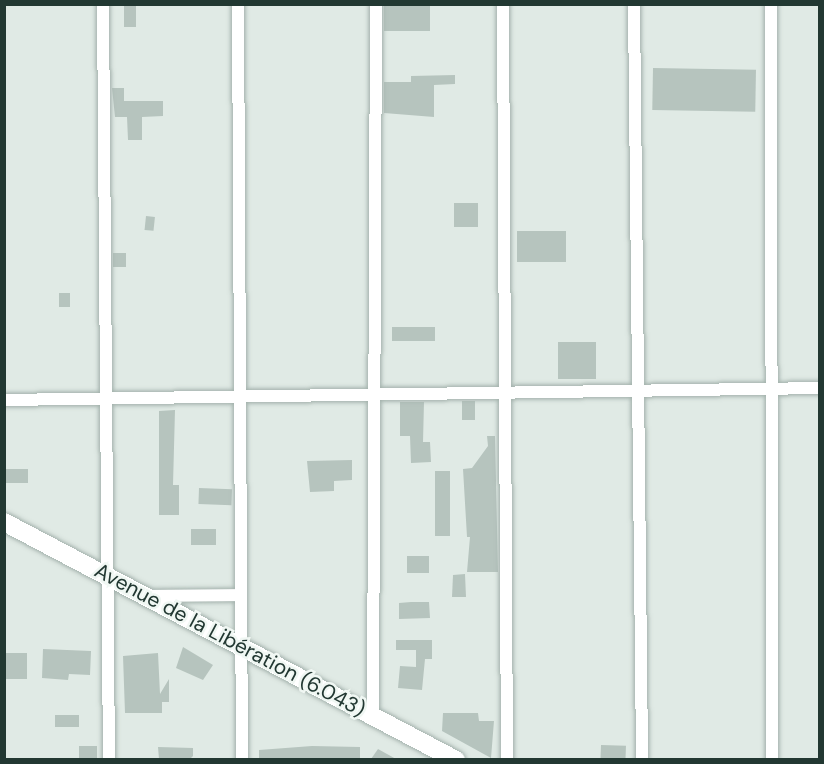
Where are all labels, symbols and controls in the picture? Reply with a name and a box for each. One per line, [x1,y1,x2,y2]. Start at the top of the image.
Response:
street label: Avenue de la Libération (6.043) [90,558,370,722]

